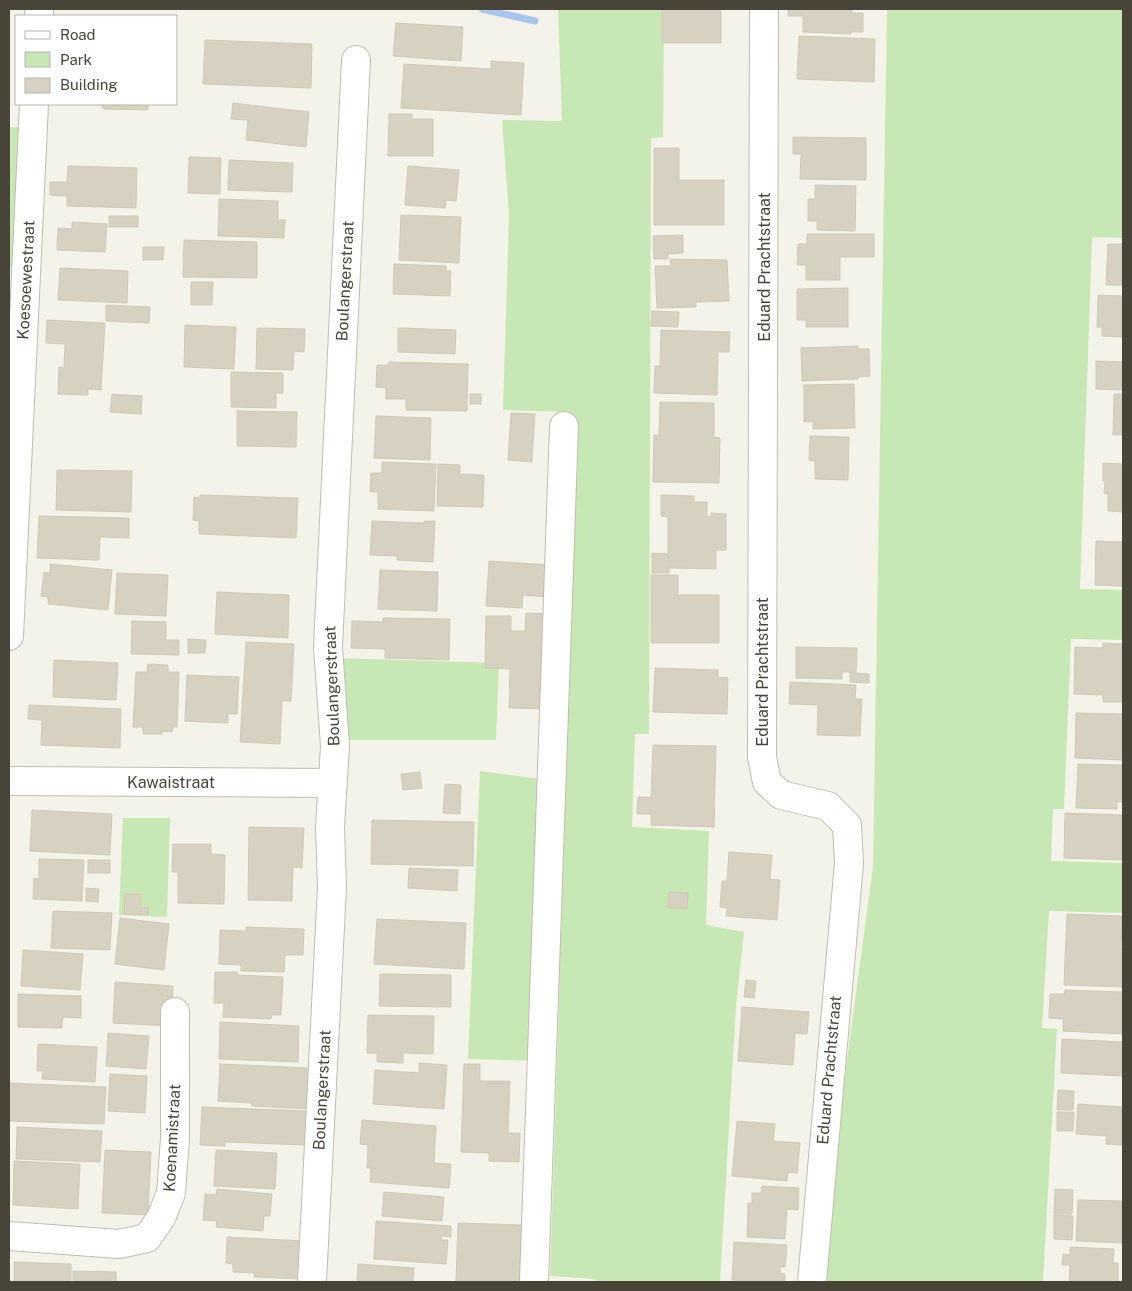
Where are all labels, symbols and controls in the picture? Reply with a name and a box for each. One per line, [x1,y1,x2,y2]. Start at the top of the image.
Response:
legend [15,15,178,105]
text: Road [60,26,96,43]
text: Park [60,51,92,68]
text: Building [60,76,118,93]
street label: Eduard Prachtstraat [755,192,774,342]
street label: Koesoewestraat [13,220,39,340]
street label: Boulangerstraat [332,220,358,342]
street label: Eduard Prachtstraat [753,597,772,747]
street label: Boulangerstraat [320,625,344,747]
street label: Kawaistraat [127,773,215,792]
street label: Eduard Prachtstraat [813,995,845,1145]
street label: Boulangerstraat [309,1029,335,1151]
street label: Koenamistraat [160,1084,184,1192]

